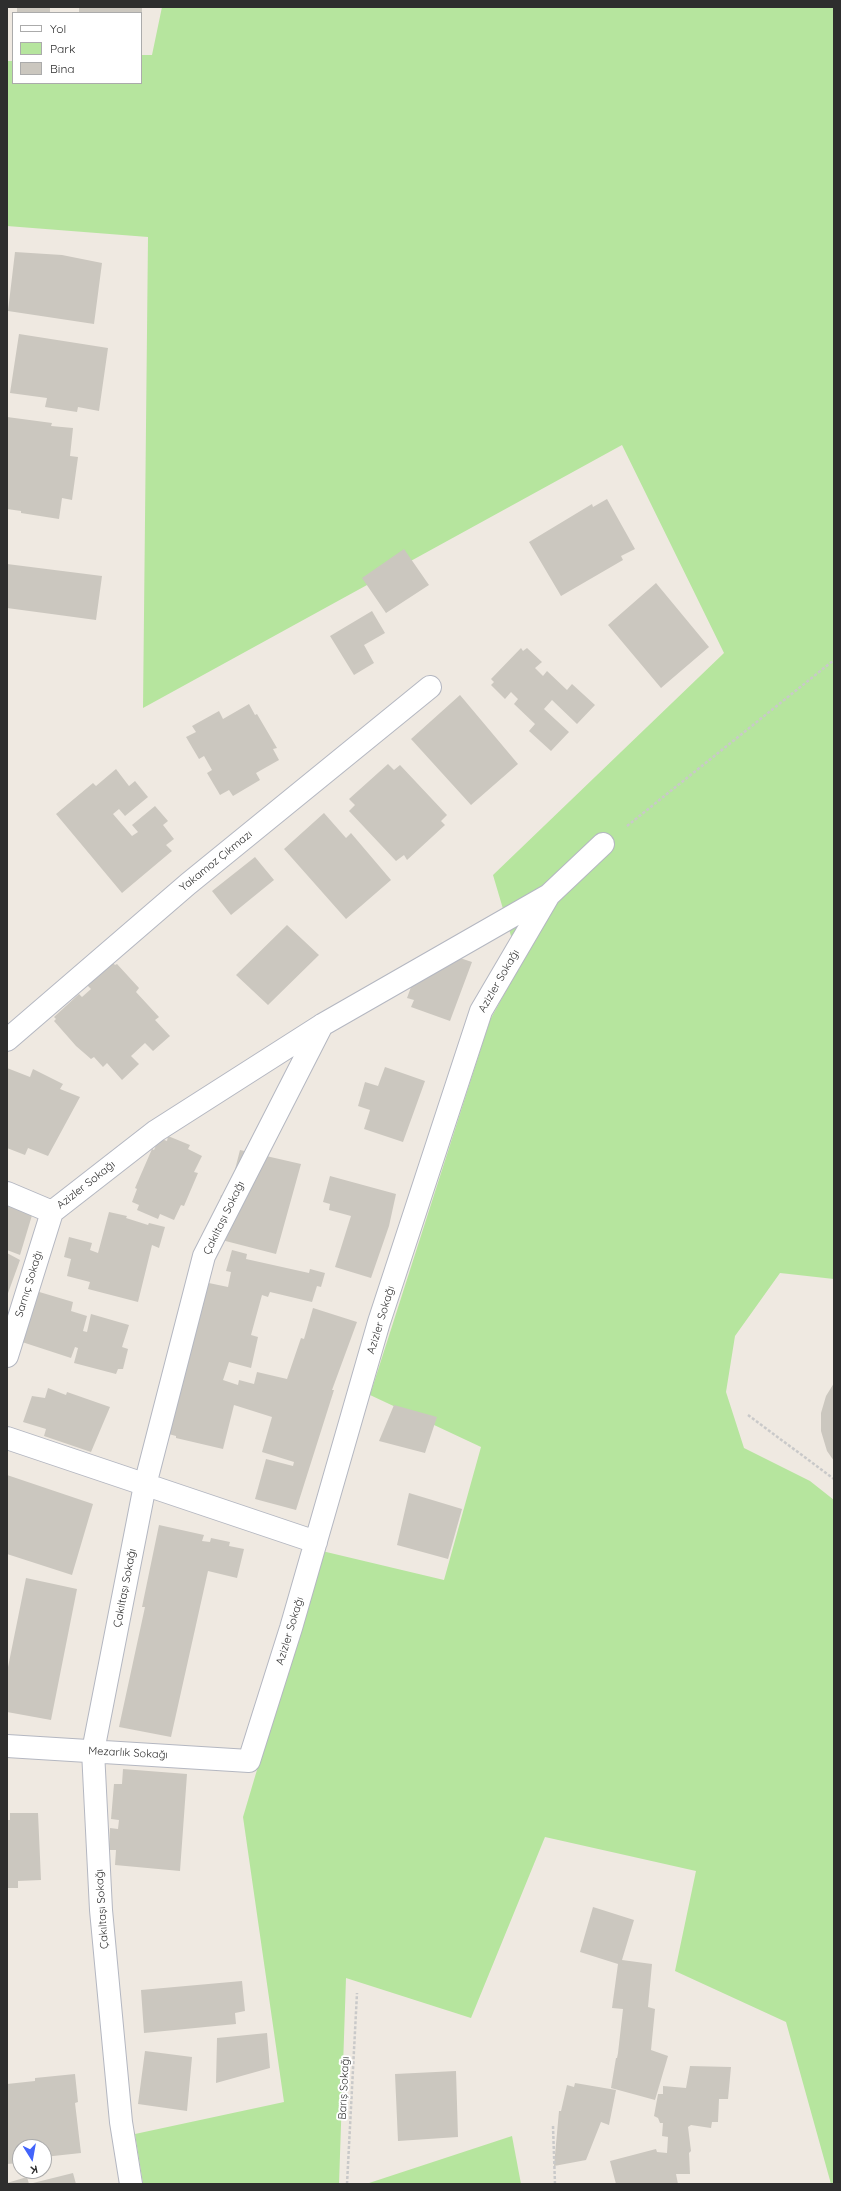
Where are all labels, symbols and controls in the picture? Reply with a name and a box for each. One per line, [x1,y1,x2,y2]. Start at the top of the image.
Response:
legend [12,12,142,84]
text: Yol [50,21,66,36]
text: Park [50,41,75,56]
text: Bina [50,61,75,76]
street label: Yakamoz Çıkmazı [177,828,255,894]
street label: Azizler Sokağı [476,947,522,1015]
street label: Azizler Sokağı [54,1158,118,1212]
street label: Çakıltaşı Sokağı [201,1179,247,1257]
street label: Sarnıç Sokağı [13,1249,45,1319]
street label: Azizler Sokağı [364,1284,398,1356]
street label: Çakıltaşı Sokağı [111,1547,139,1629]
street label: Azizler Sokağı [273,1595,307,1667]
street label: Mezarlık Sokağı [88,1744,168,1762]
street label: Çakıltaşı Sokağı [93,1869,111,1949]
street label: Barış Sokağı [336,2056,352,2120]
north arrow [12,2139,52,2179]
text: K [29,2162,39,2177]

